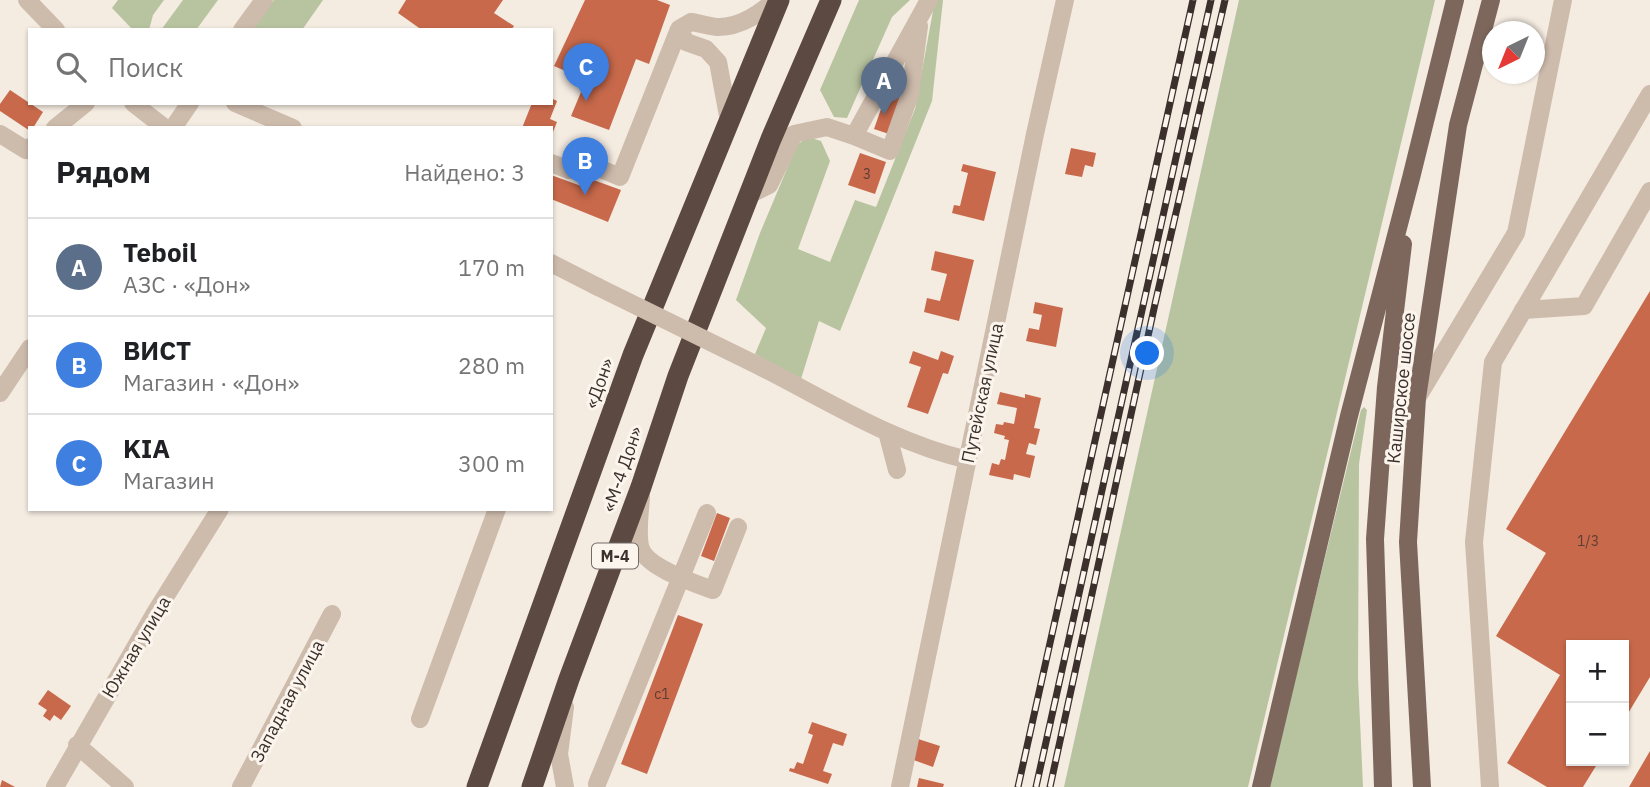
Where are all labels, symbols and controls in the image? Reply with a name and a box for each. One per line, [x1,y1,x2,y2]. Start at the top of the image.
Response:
north arrow [1482,21,1545,84]
search box [28,28,553,105]
pin: C [563,43,609,101]
icon: search [52,48,90,86]
text: Поиск [108,50,183,84]
pin: A [861,57,907,115]
pin: B [562,137,608,195]
text: Рядом [56,152,151,191]
text: Найдено: 3 [404,157,525,187]
house number: 3 [863,165,871,183]
text: Teboil [123,235,197,269]
text: A [71,252,87,282]
text: 170 m [458,252,525,282]
text: АЗС · «Дон» [123,269,250,299]
street label: Каширское шоссе [1382,311,1420,465]
street label: Путейская улица [956,321,1008,465]
text: ВИСТ [123,333,191,367]
your location [1130,336,1164,370]
text: B [71,350,87,380]
text: 280 m [458,350,525,380]
street label: «Дон» [579,355,619,411]
text: Магазин · «Дон» [123,367,299,397]
street label: «М-4 Дон» [597,423,647,515]
text: KIA [123,431,170,465]
text: C [72,448,86,478]
text: 300 m [458,448,525,478]
text: Магазин [123,465,214,495]
house number: 1/3 [1577,532,1599,550]
road number: М-4 [592,544,638,568]
street label: Южная улица [97,592,176,702]
street label: Западная улица [245,636,329,766]
map controls [1566,640,1629,766]
button: + [1566,640,1629,703]
house number: с1 [654,685,670,703]
button: − [1566,703,1629,766]

